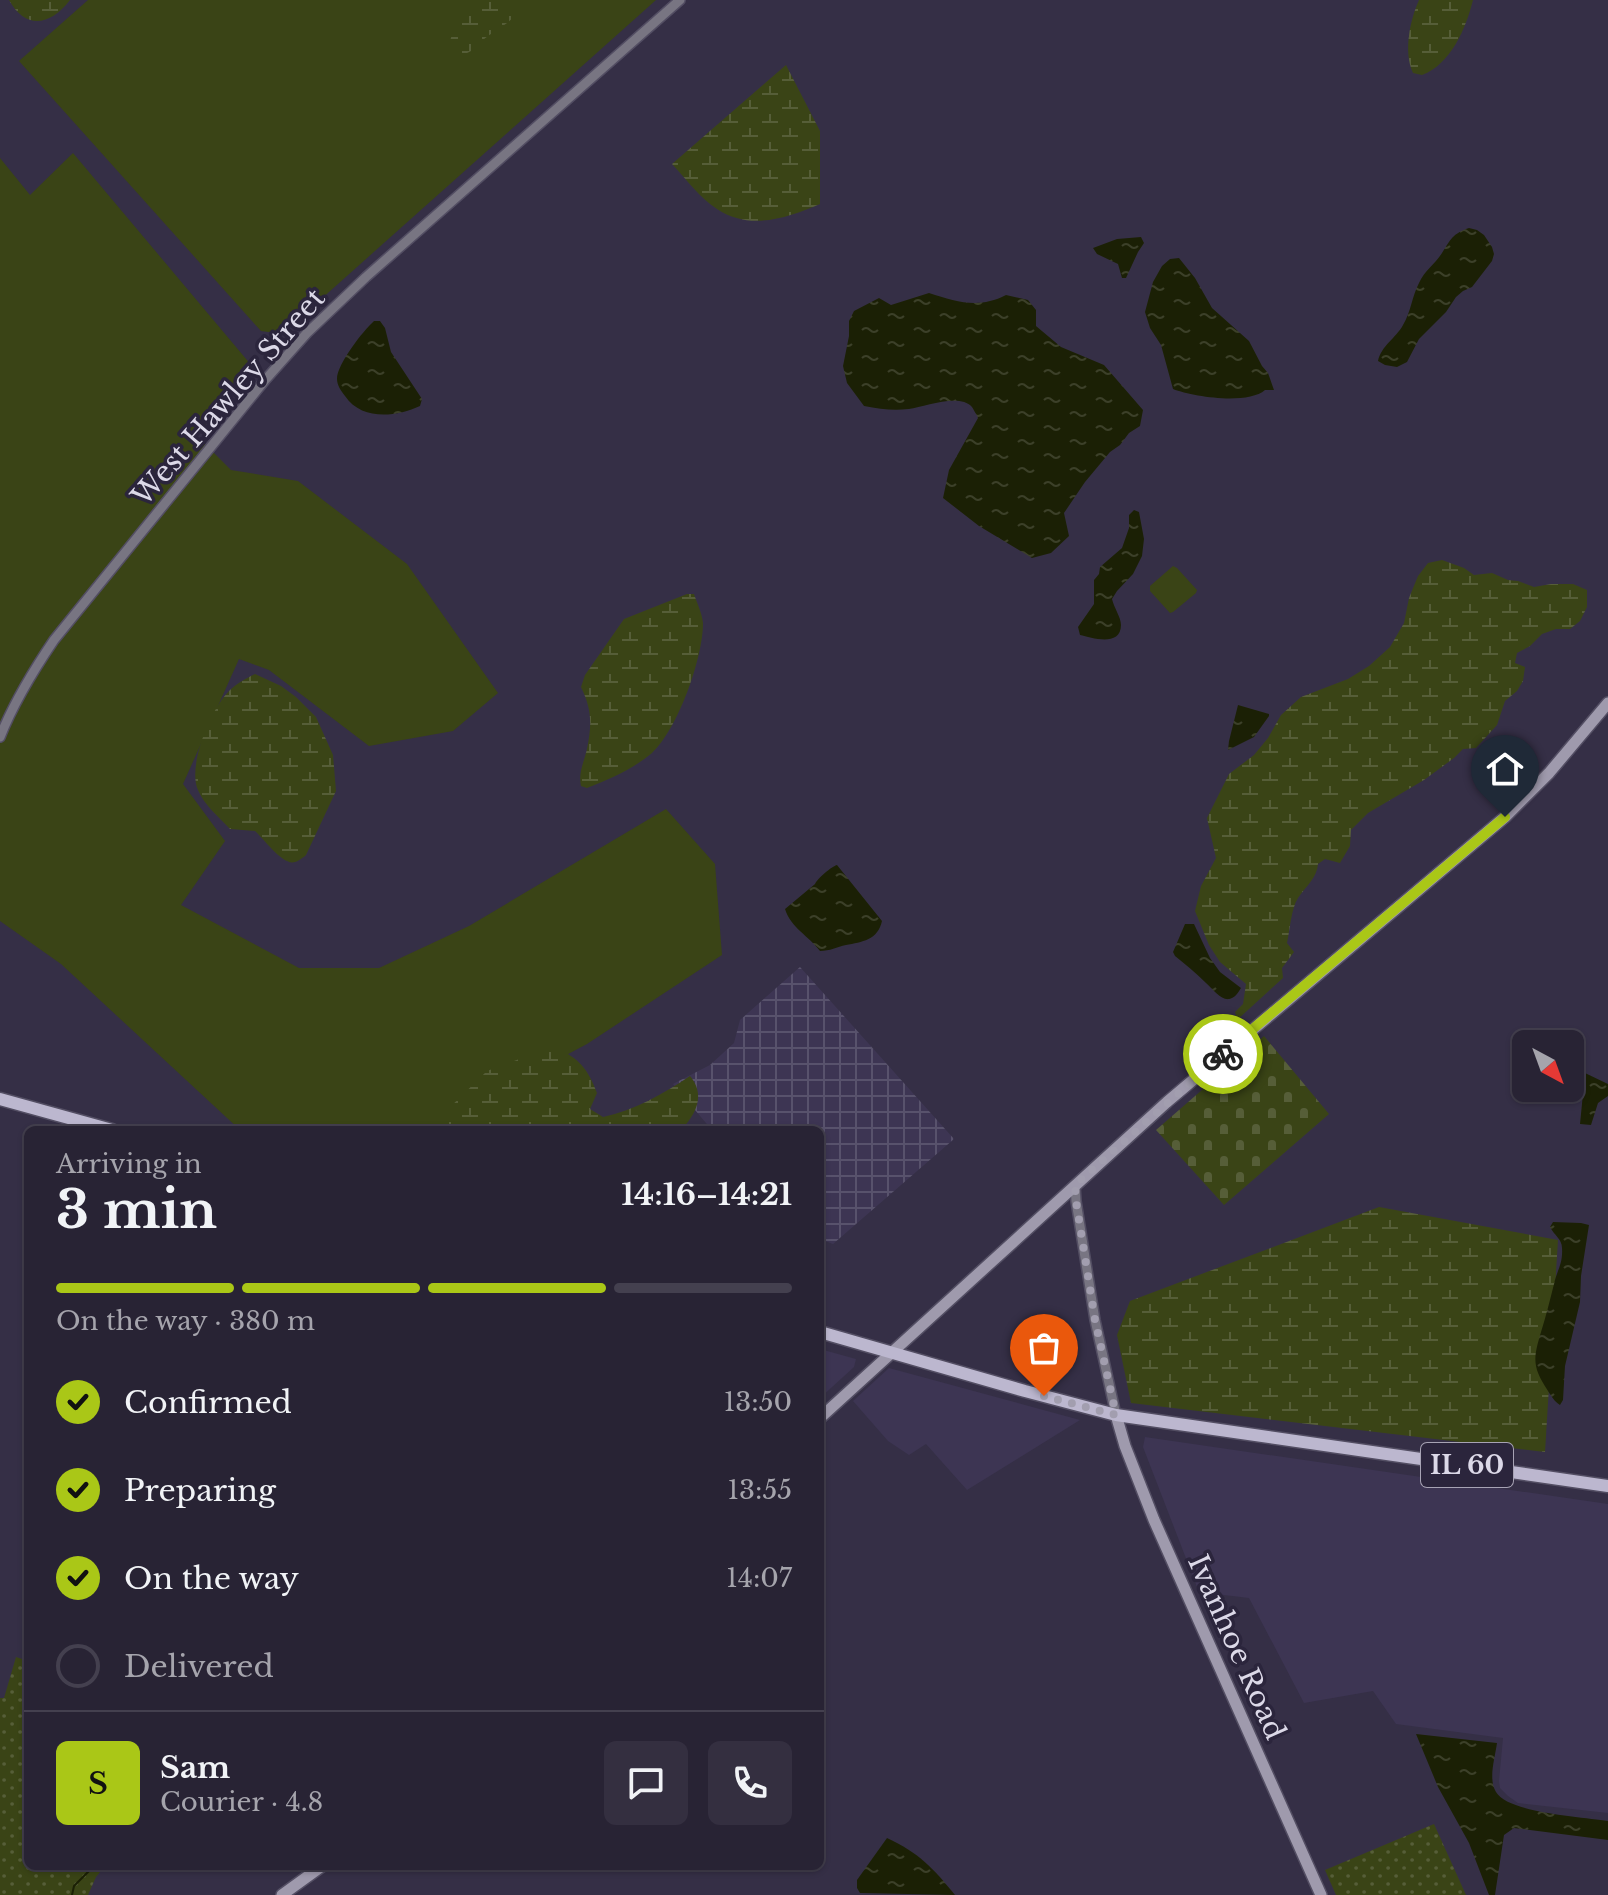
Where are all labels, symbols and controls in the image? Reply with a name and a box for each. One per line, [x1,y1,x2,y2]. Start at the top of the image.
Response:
street label: West Hawley Street [124,281,333,514]
pin [1471,735,1539,817]
icon: home [1483,747,1527,791]
courier [1183,1014,1263,1094]
north arrow [1512,1030,1584,1102]
map controls [1512,1030,1584,1102]
icon: bike [1201,1032,1245,1076]
text: Arriving in [56,1148,202,1180]
text: 14:16–14:21 [621,1176,792,1213]
text: 3 min [56,1178,217,1242]
text: On the way · 380 m [56,1305,315,1337]
pin [1010,1314,1078,1396]
icon: bag [1022,1326,1066,1370]
icon: check [56,1380,100,1424]
text: Confirmed [124,1384,292,1421]
text: 13:50 [724,1386,792,1418]
road number: IL 60 [1421,1443,1513,1487]
icon: check [56,1468,100,1512]
text: Preparing [124,1472,276,1509]
text: 13:55 [727,1474,792,1506]
street label: Ivanhoe Road [1180,1549,1293,1745]
icon: check [56,1556,100,1600]
text: On the way [124,1560,299,1597]
text: 14:07 [726,1562,792,1594]
text: Delivered [124,1648,274,1685]
button: chat [604,1741,688,1825]
button: phone [708,1741,792,1825]
text: Sam [160,1749,230,1786]
text: S [88,1765,108,1802]
text: Courier · 4.8 [160,1786,323,1818]

